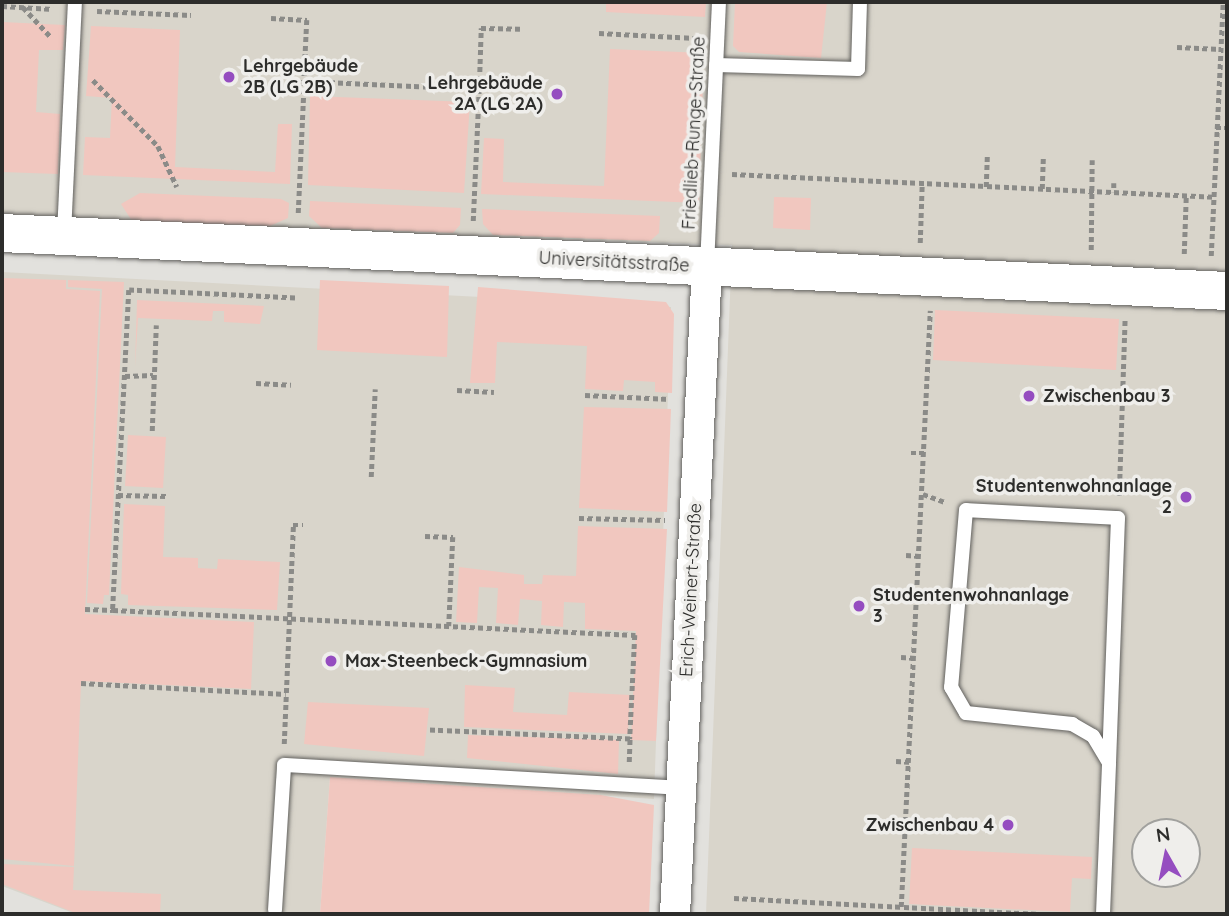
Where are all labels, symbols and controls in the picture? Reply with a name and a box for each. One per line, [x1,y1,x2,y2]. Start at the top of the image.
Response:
street label: Friedlieb-Runge-Straße [678,36,710,230]
place label: Lehrgebäude 2B (LG 2B) [243,56,358,98]
marker: Lehrgebäude 2B (LG 2B) [221,69,237,85]
place label: Lehrgebäude 2A (LG 2A) [428,73,543,116]
marker: Lehrgebäude 2A (LG 2A) [549,86,565,102]
street label: Universitätsstraße [538,247,690,277]
place label: Zwischenbau 3 [1043,385,1170,407]
marker: Zwischenbau 3 [1021,388,1037,404]
place label: Studentenwohnanlage 2 [976,476,1172,518]
marker: Studentenwohnanlage 2 [1178,489,1194,505]
street label: Erich-Weinert-Straße [676,502,706,678]
place label: Studentenwohnanlage 3 [873,585,1069,628]
marker: Studentenwohnanlage 3 [851,598,867,614]
place label: Max-Steenbeck-Gymnasium [345,650,587,672]
marker: Max-Steenbeck-Gymnasium [323,653,339,669]
place label: Zwischenbau 4 [866,814,994,836]
marker: Zwischenbau 4 [1000,817,1016,833]
north arrow [1131,818,1201,888]
text: N [1154,821,1172,847]

